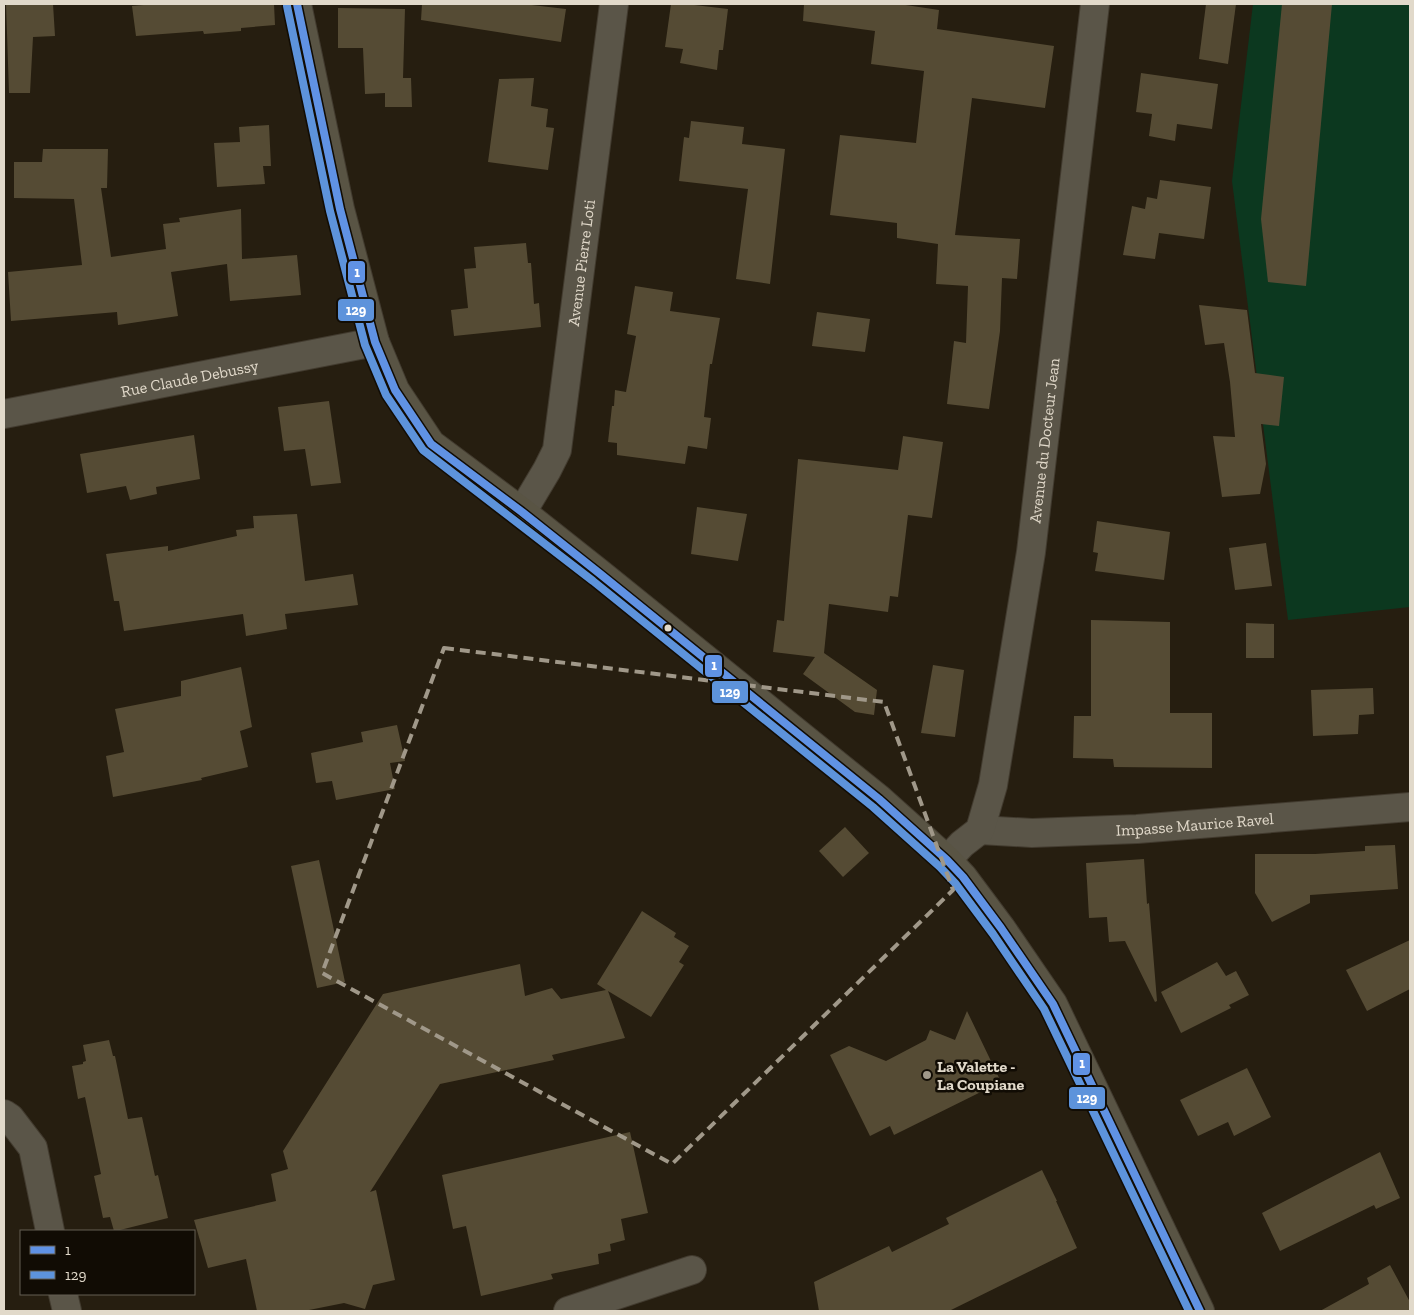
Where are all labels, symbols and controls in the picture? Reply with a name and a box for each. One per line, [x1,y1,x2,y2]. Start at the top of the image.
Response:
street label: Avenue Pierre Loti [564,198,599,327]
line badge: 1 [347,260,366,284]
text: 1 [354,264,360,281]
line badge: 129 [337,298,375,322]
text: 129 [346,302,367,319]
street label: Rue Claude Debussy [119,356,261,401]
street label: Avenue du Docteur Jean [1025,356,1064,524]
unlabelled marker [663,623,673,633]
line badge: 1 [704,654,723,678]
text: 1 [711,657,717,674]
line badge: 129 [711,680,749,704]
text: 129 [720,684,741,701]
street label: Impasse Maurice Ravel [1115,809,1274,840]
line badge: 1 [1072,1052,1091,1076]
text: 1 [1079,1055,1085,1072]
place label: La Valette - La Coupiane [937,1057,1025,1094]
marker: La Valette - La Coupiane [921,1069,933,1081]
line badge: 129 [1068,1086,1106,1110]
text: 129 [1077,1090,1098,1107]
legend [20,1230,195,1295]
text: 1 [65,1241,71,1259]
text: 129 [65,1266,87,1284]

